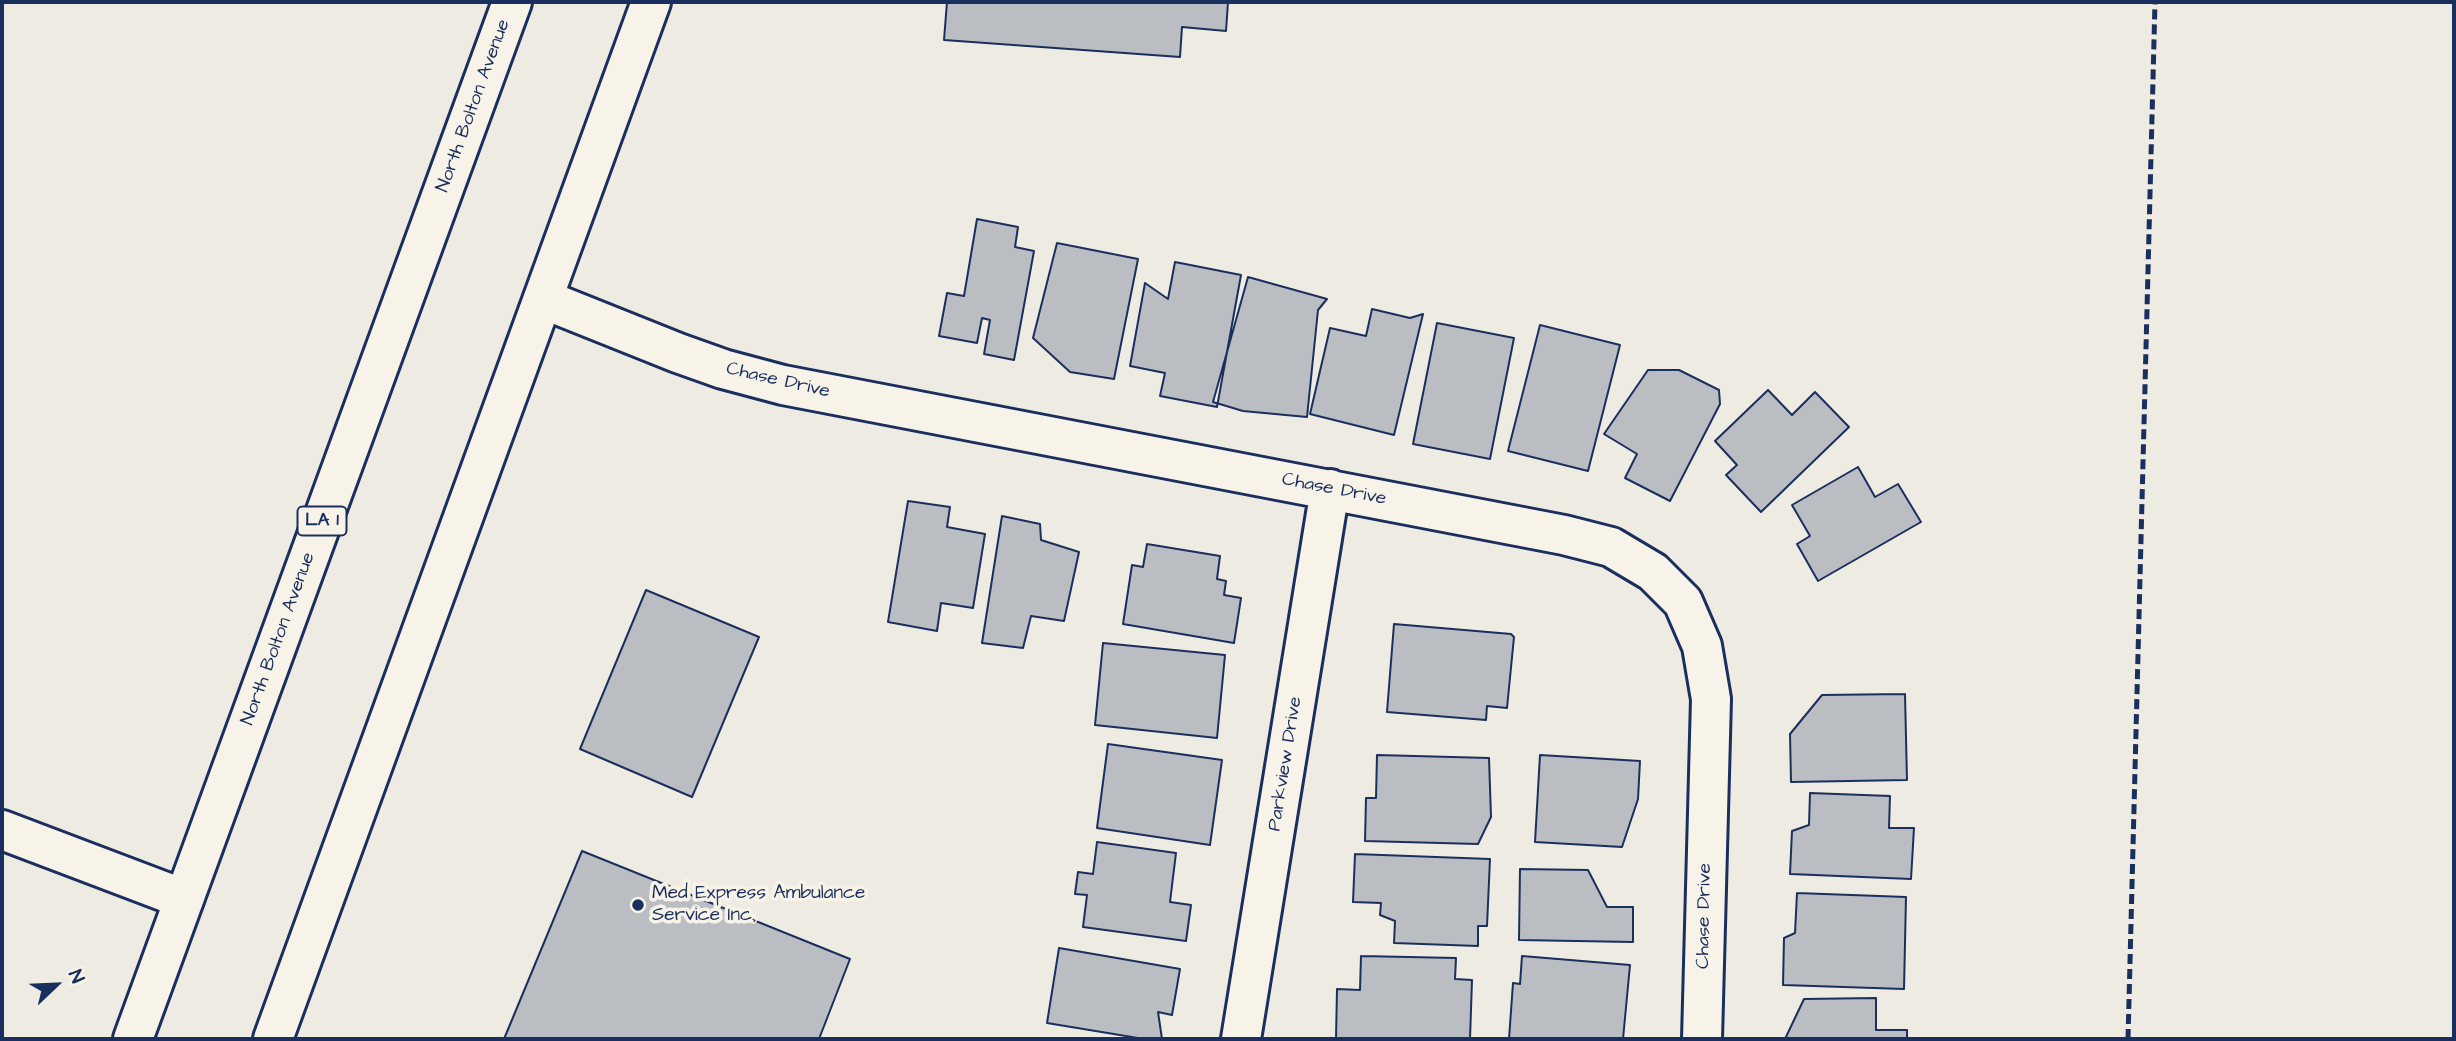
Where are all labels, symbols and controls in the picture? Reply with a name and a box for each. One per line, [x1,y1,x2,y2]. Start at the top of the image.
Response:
street label: North Bolton Avenue [432,17,516,195]
street label: Chase Drive [724,358,832,404]
street label: Chase Drive [1280,469,1388,511]
road number: LA 1 [298,506,346,536]
street label: North Bolton Avenue [237,550,321,728]
street label: Parkview Drive [1264,695,1308,833]
street label: Chase Drive [1693,863,1717,969]
place label: Med Express Ambulance Service Inc. [652,883,865,927]
marker: Med Express Ambulance Service Inc. [630,897,646,913]
north arrow [21,950,91,1020]
text: N [61,966,91,987]

